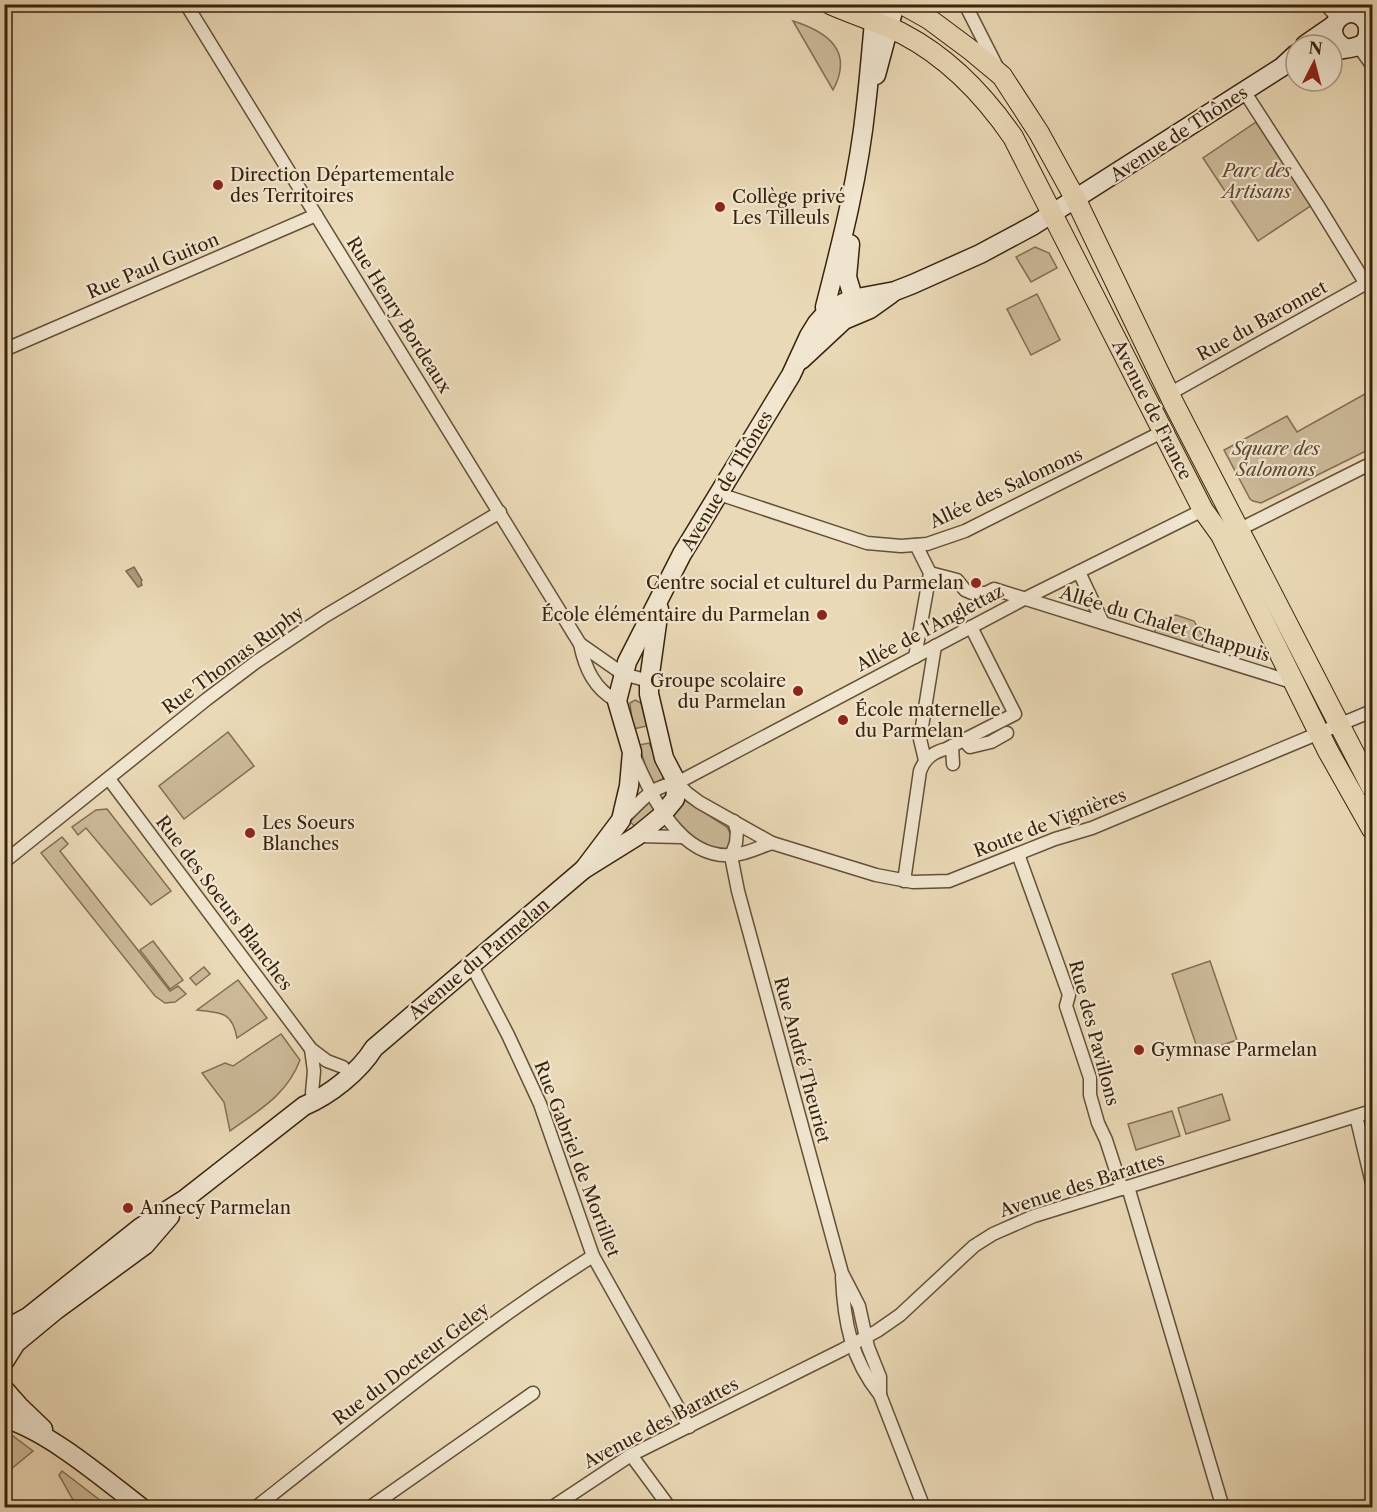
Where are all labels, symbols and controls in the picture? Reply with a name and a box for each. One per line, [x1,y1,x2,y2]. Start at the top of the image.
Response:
north arrow [1284,33,1344,93]
text: N [1308,37,1324,59]
street label: Avenue de Thônes [1105,81,1252,187]
park label: Parc des Artisans [1220,160,1292,203]
place label: Direction Départementale des Territoires [230,164,455,207]
marker: Direction Départementale des Territoires [211,178,225,192]
place label: Collège privé Les Tilleuls [732,186,845,229]
marker: Collège privé Les Tilleuls [713,200,727,214]
street label: Rue Paul Guiton [84,228,222,304]
street label: Rue Henry Bordeaux [342,233,456,398]
street label: Rue du Baronnet [1193,276,1331,366]
street label: Avenue de France [1107,335,1197,484]
street label: Avenue de Thônes [676,407,777,556]
park label: Square des Salomons [1231,438,1320,481]
street label: Allée des Salomons [925,443,1086,533]
place label: Centre social et culturel du Parmelan [646,572,964,594]
marker: Centre social et culturel du Parmelan [969,576,983,590]
street label: Allée de l'Anglettaz [852,580,1008,677]
street label: Allée du Chalet Chappuis [1056,581,1273,666]
street label: Rue Thomas Ruphy [158,601,309,719]
place label: École élémentaire du Parmelan [541,603,810,626]
marker: École élémentaire du Parmelan [815,608,829,622]
place label: Groupe scolaire du Parmelan [650,670,786,713]
marker: Groupe scolaire du Parmelan [791,684,805,698]
place label: École maternelle du Parmelan [855,698,1001,742]
marker: École maternelle du Parmelan [836,713,850,727]
street label: Route de Vignières [971,784,1129,862]
street label: Rue des Soeurs Blanches [151,811,297,995]
place label: Les Soeurs Blanches [262,812,355,855]
marker: Les Soeurs Blanches [243,826,257,840]
street label: Avenue du Parmelan [403,894,554,1025]
street label: Rue des Pavillons [1064,958,1124,1108]
street label: Rue André Theuriet [769,974,835,1146]
place label: Gymnase Parmelan [1151,1039,1317,1061]
marker: Gymnase Parmelan [1132,1043,1146,1057]
street label: Rue Gabriel de Mortillet [529,1058,625,1261]
street label: Avenue des Barattes [996,1148,1167,1222]
place label: Annecy Parmelan [139,1197,291,1219]
marker: Annecy Parmelan [121,1201,135,1215]
street label: Rue du Docteur Geley [328,1297,494,1430]
street label: Avenue des Barattes [579,1373,742,1474]

